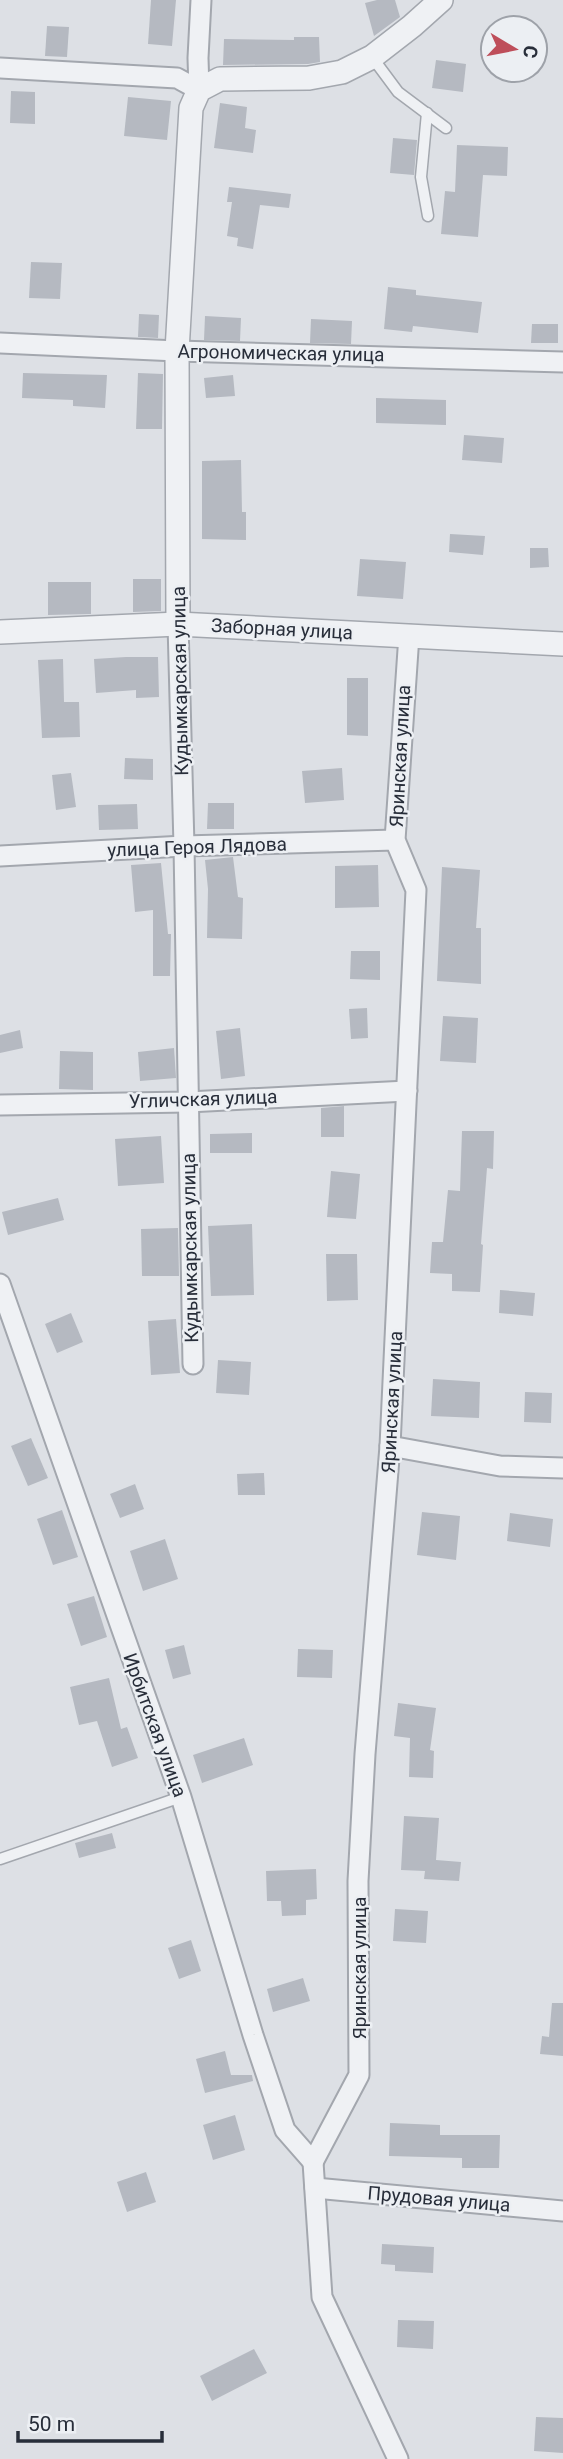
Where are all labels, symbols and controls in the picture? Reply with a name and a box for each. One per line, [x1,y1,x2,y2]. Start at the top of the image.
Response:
north arrow [479,14,549,84]
text: С [518,44,543,60]
street label: Агрономическая улица [177,340,385,366]
street label: Кудымкарская улица [167,586,193,776]
street label: Заборная улица [210,614,354,644]
street label: Яринская улица [385,684,415,828]
street label: улица Героя Лядова [107,832,287,862]
street label: Угличская улица [128,1085,278,1113]
street label: Кудымкарская улица [177,1153,203,1343]
street label: Яринская улица [377,1330,407,1474]
street label: Ирбитская улица [118,1650,192,1800]
street label: Яринская улица [348,1897,371,2039]
street label: Прудовая улица [367,2181,511,2217]
scale bar [18,2400,161,2444]
text: 50 m [28,2412,75,2436]

